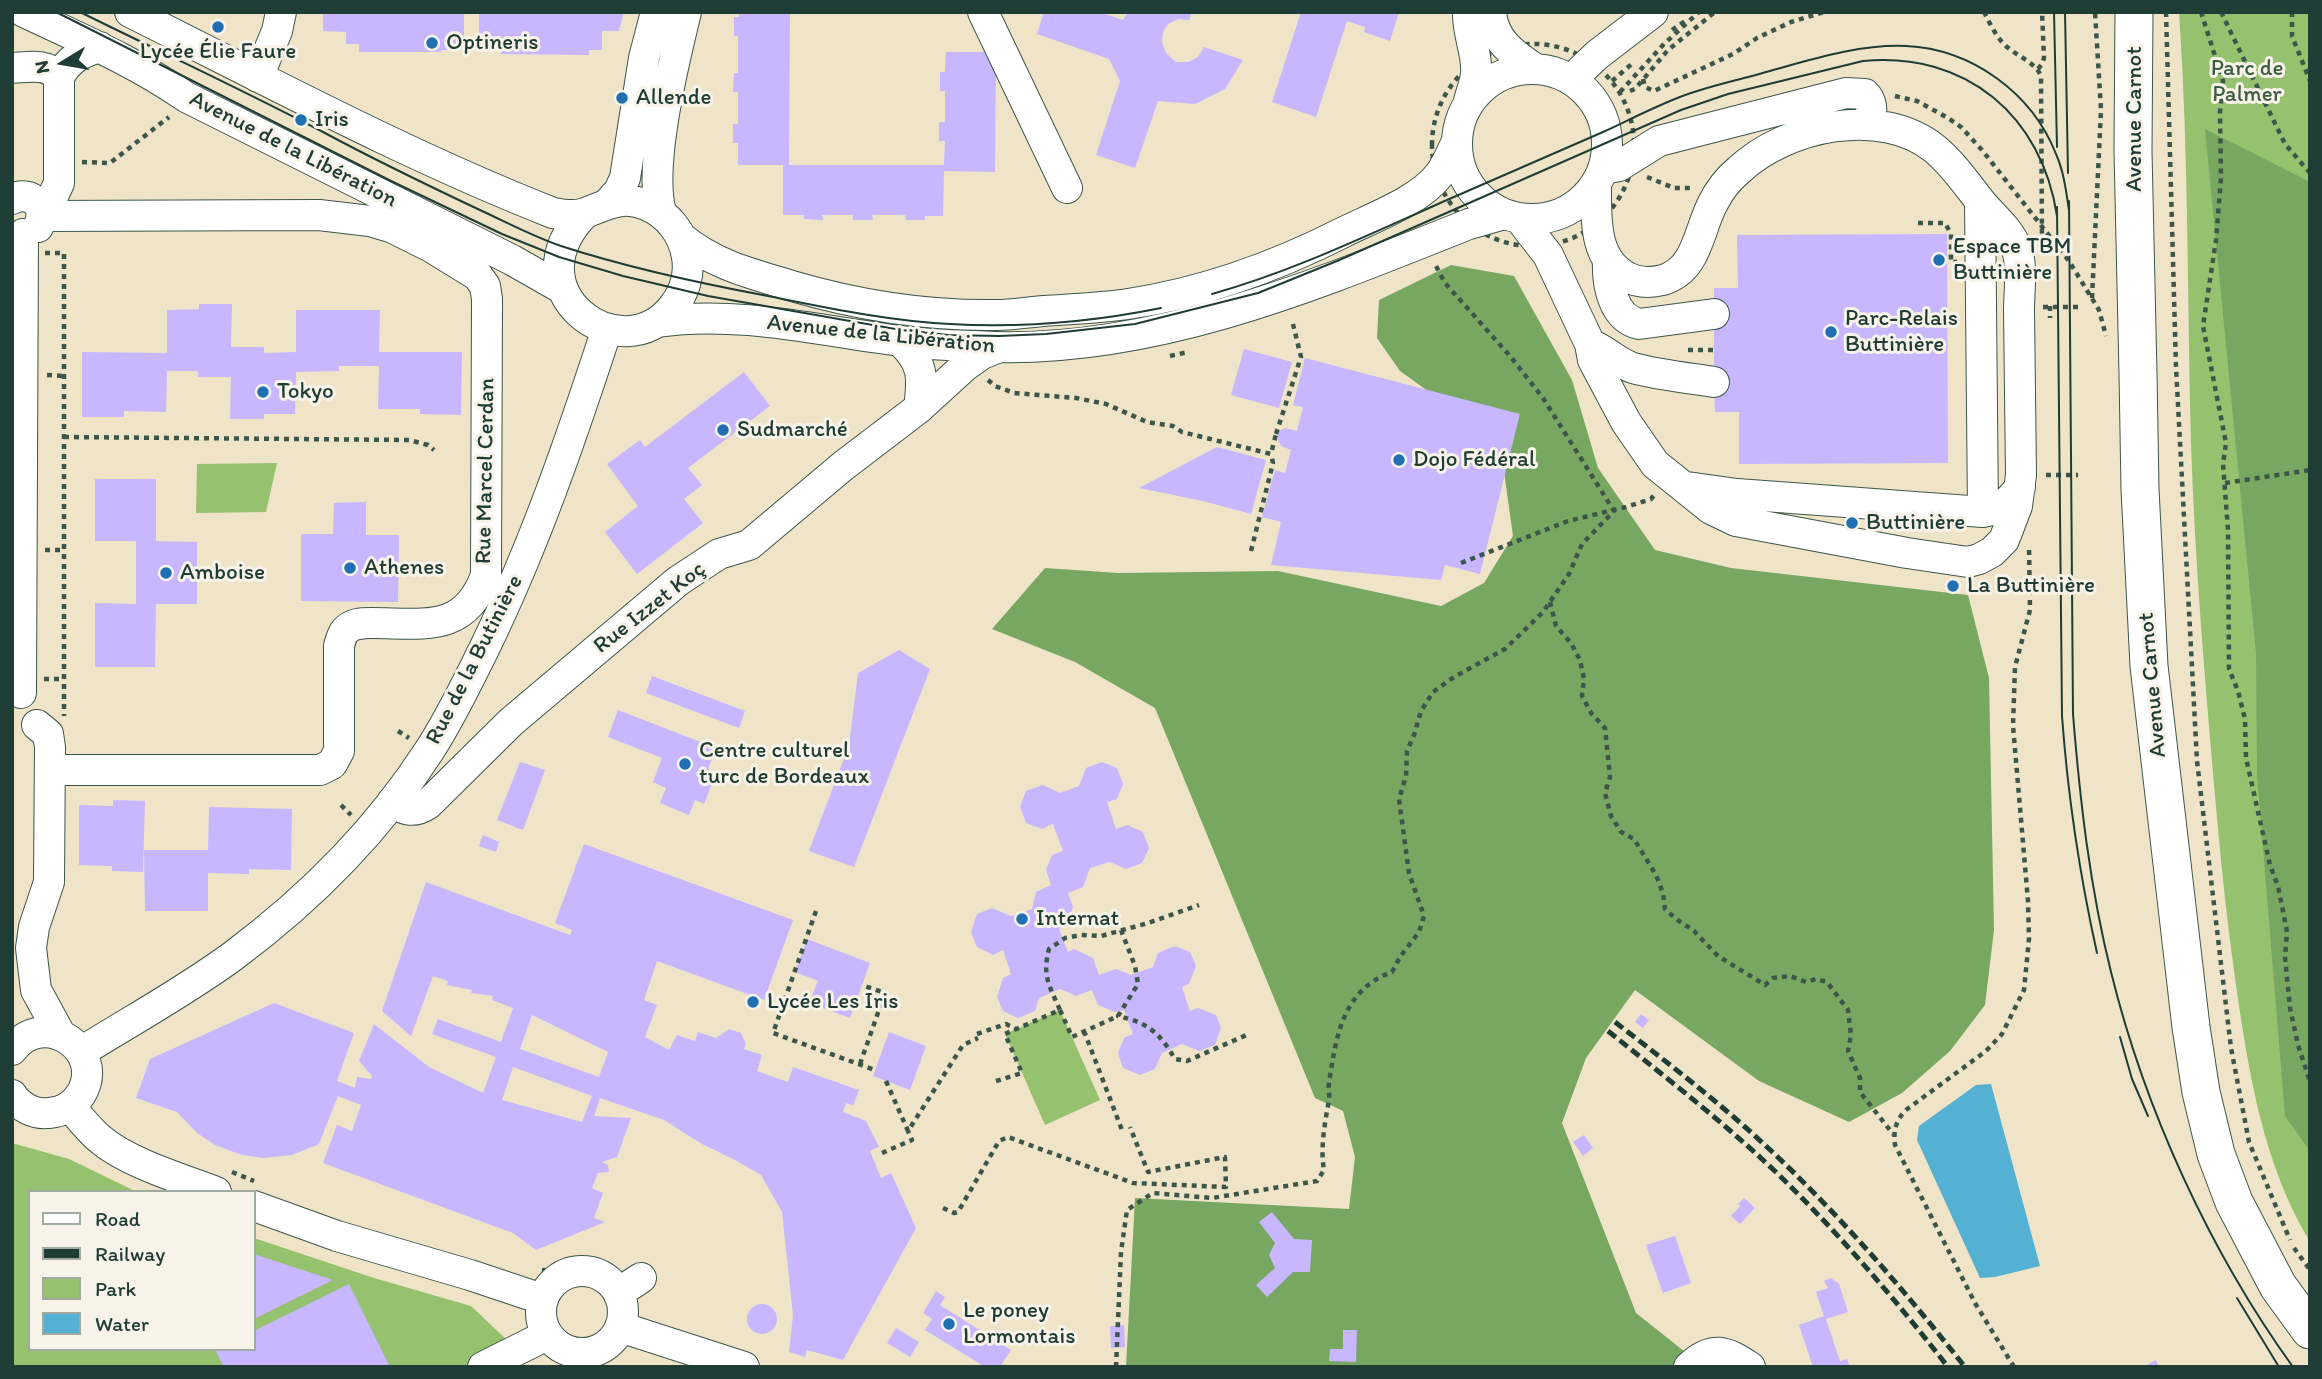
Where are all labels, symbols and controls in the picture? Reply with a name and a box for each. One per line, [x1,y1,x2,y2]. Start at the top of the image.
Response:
marker: Lycée Élie Faure [210,19,226,35]
north arrow [28,28,98,98]
place label: Optineris [446,29,539,57]
marker: Optineris [424,35,440,51]
place label: Lycée Élie Faure [140,38,296,66]
street label: Avenue Carnot [2121,46,2149,192]
park label: Parc de Palmer [2211,55,2283,109]
text: N [29,59,54,76]
place label: Allende [636,84,711,112]
street label: Avenue de la Libération [185,86,401,214]
marker: Allende [614,90,630,106]
place label: Iris [315,106,349,134]
marker: Iris [293,112,309,128]
place label: Espace TBM Buttinière [1953,233,2072,287]
marker: Espace TBM Buttinière [1931,252,1947,268]
place label: Parc-Relais Buttinière [1845,305,1958,359]
street label: Avenue de la Libération [766,309,996,361]
marker: Parc-Relais Buttinière [1823,324,1839,340]
place label: Tokyo [277,378,334,406]
street label: Rue Marcel Cerdan [471,378,501,564]
marker: Tokyo [255,384,271,400]
place label: Sudmarché [737,416,848,444]
marker: Sudmarché [715,422,731,438]
place label: Dojo Fédéral [1413,446,1535,474]
marker: Dojo Fédéral [1391,452,1407,468]
place label: Buttinière [1866,509,1965,537]
marker: Buttinière [1844,515,1860,531]
place label: Athenes [364,554,444,582]
street label: Rue Izzet Koç [589,556,711,660]
place label: Amboise [180,559,265,587]
marker: Athenes [342,560,358,576]
marker: Amboise [158,565,174,581]
street label: Rue de la Butinière [420,571,530,749]
place label: La Buttinière [1967,572,2095,600]
marker: La Buttinière [1945,578,1961,594]
street label: Avenue Carnot [2133,611,2173,759]
place label: Centre culturel turc de Bordeaux [699,737,869,791]
marker: Centre culturel turc de Bordeaux [677,756,693,772]
place label: Internat [1036,905,1119,933]
marker: Internat [1014,911,1030,927]
place label: Lycée Les Iris [767,988,898,1016]
marker: Lycée Les Iris [745,994,761,1010]
legend [28,1190,256,1351]
text: Road [95,1206,140,1231]
text: Railway [95,1241,165,1266]
text: Park [95,1276,136,1301]
place label: Le poney Lormontais [963,1297,1075,1351]
text: Water [95,1311,149,1336]
marker: Le poney Lormontais [941,1316,957,1332]

